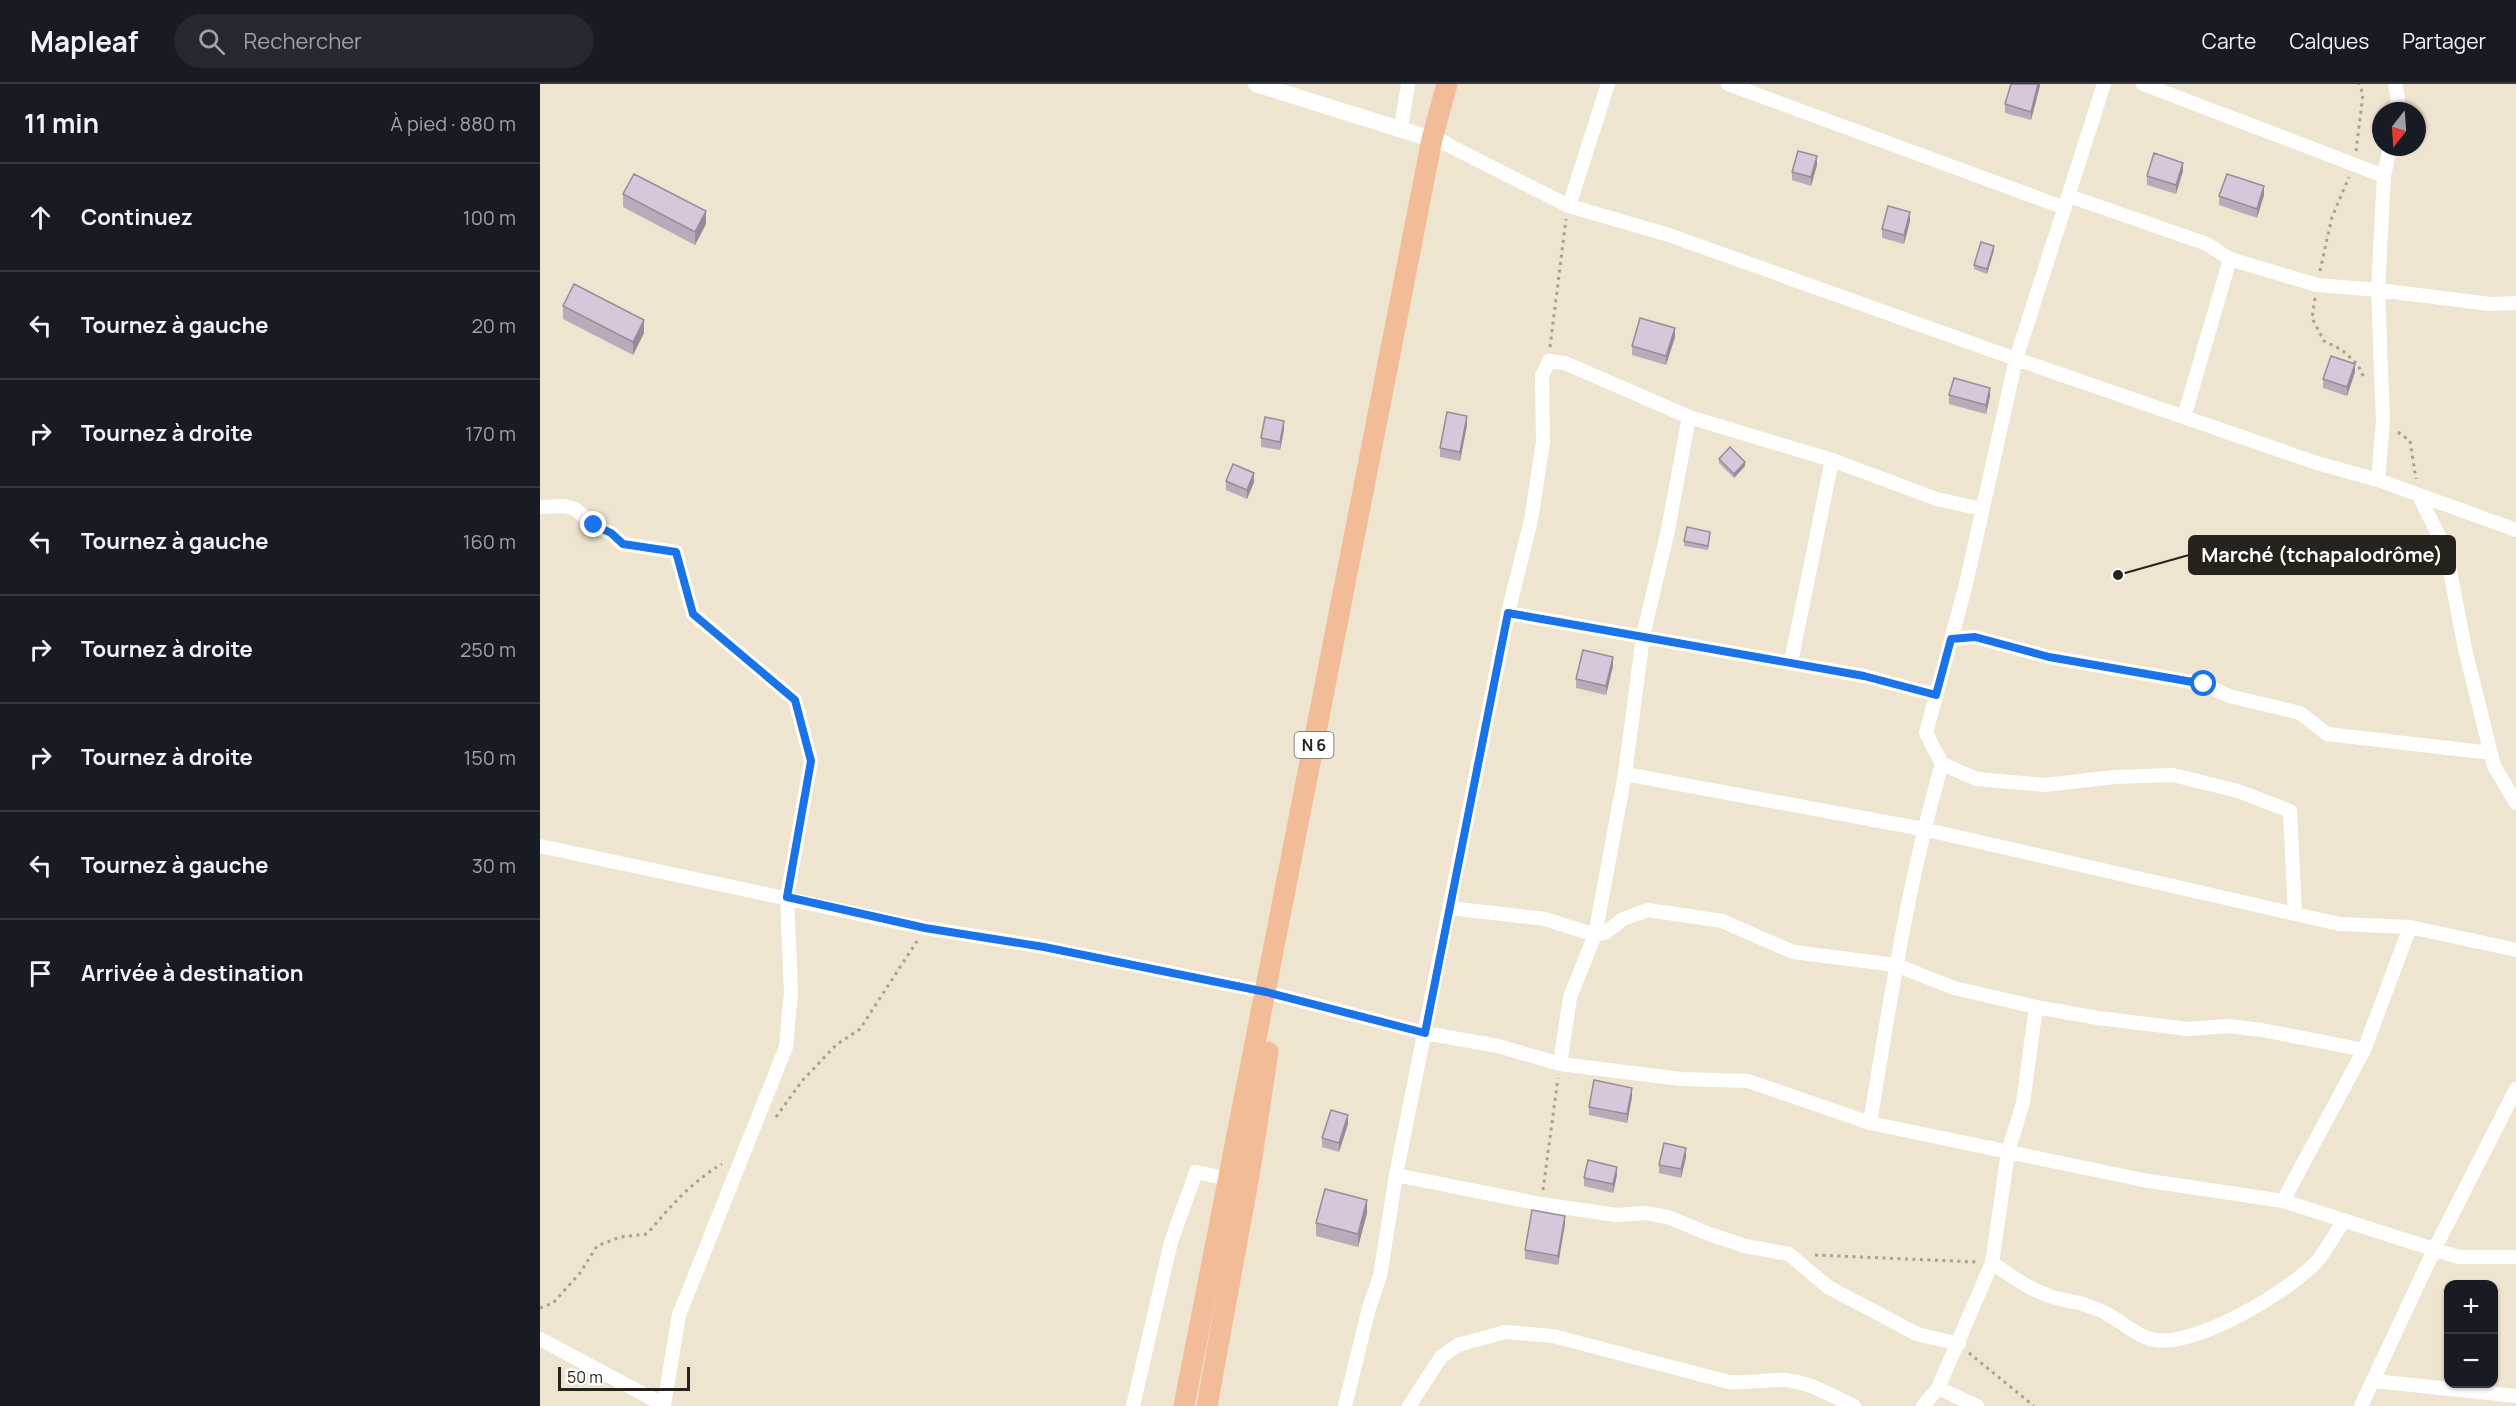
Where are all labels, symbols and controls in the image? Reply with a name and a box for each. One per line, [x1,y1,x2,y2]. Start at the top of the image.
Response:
search box [174,14,594,68]
text: Mapleaf [30,22,138,60]
icon: search [195,25,228,58]
text: Rechercher [243,26,362,56]
text: Carte [2202,27,2256,55]
text: Calques [2289,27,2369,55]
text: Partager [2402,27,2486,55]
north arrow [2372,102,2426,156]
text: 11 min [24,105,99,141]
text: À pied · 880 m [390,110,516,137]
icon: ahead [24,201,57,234]
text: Continuez [81,202,193,232]
text: 100 m [463,204,516,231]
icon: left [24,309,57,342]
text: Tournez à gauche [81,310,268,340]
text: 20 m [471,312,516,339]
icon: right [24,417,57,450]
text: Tournez à droite [81,418,253,448]
text: 170 m [465,420,516,447]
route end [580,511,606,537]
icon: left [24,525,57,558]
text: Tournez à gauche [81,526,268,556]
text: 160 m [463,528,516,555]
callout: Marché (tchapalodrôme) [2189,536,2455,574]
text: Marché (tchapalodrôme) [2201,541,2443,568]
icon: right [24,633,57,666]
text: Tournez à droite [81,634,253,664]
text: 250 m [460,636,516,663]
route start [2190,670,2216,696]
road number: N 6 [1294,732,1334,758]
icon: right [24,741,57,774]
text: Tournez à droite [81,742,253,772]
text: 150 m [463,744,516,771]
icon: left [24,849,57,882]
text: Tournez à gauche [81,850,268,880]
text: 30 m [472,852,516,879]
icon: arrive [24,957,57,990]
text: Arrivée à destination [81,958,304,988]
map controls [2444,1280,2498,1388]
button: + [2444,1280,2498,1334]
button: − [2444,1334,2498,1388]
scale bar [558,1364,690,1392]
text: 50 m [567,1366,603,1388]

